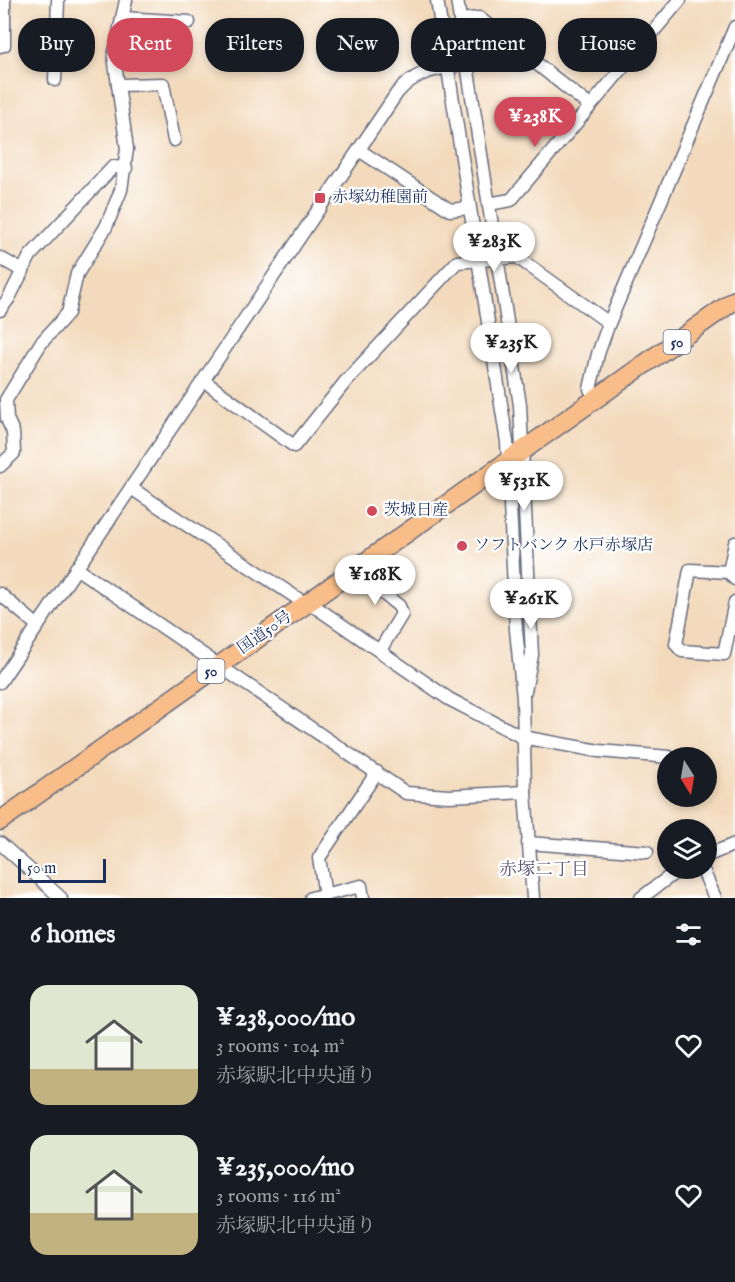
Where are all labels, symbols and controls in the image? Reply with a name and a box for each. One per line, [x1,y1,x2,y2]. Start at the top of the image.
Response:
chip: Buy [18,18,95,72]
chip: Rent [107,18,193,72]
chip: Filters [205,18,304,72]
chip: New [316,18,399,72]
chip: Apartment [411,18,546,72]
chip: House [558,18,657,72]
pin: ¥238K [493,97,577,148]
text: ¥238K [508,104,562,129]
place label: 赤塚幼稚園前 [332,188,428,208]
marker: 赤塚幼稚園前 [313,191,327,205]
pin: ¥283K [452,222,536,273]
text: ¥283K [467,229,521,254]
pin: ¥235K [469,323,553,374]
text: ¥235K [484,330,538,355]
road number: 50 [664,330,690,354]
pin: ¥531K [482,461,566,512]
text: ¥531K [498,468,550,493]
place label: 茨城日産 [384,501,448,521]
marker: 茨城日産 [365,504,379,518]
place label: ソフトバンク 水戸赤塚店 [474,536,653,556]
marker: ソフトバンク 水戸赤塚店 [455,539,469,553]
pin: ¥168K [333,555,417,606]
text: ¥168K [349,562,401,587]
pin: ¥261K [489,579,573,630]
text: ¥261K [504,586,558,611]
street label: 国道50号 [234,607,296,659]
road number: 50 [198,659,224,683]
north arrow [657,747,717,807]
map controls [657,747,717,879]
button: layers [657,819,717,879]
scale bar [18,856,106,884]
text: 50 m [27,859,56,879]
district label: 赤塚二丁目 [499,859,589,882]
text: 6 homes [30,918,115,951]
icon: filters [672,918,705,951]
text: ¥238,000/mo [216,1001,355,1034]
icon: home [78,1009,150,1081]
icon: heart [672,1029,705,1062]
text: 3 rooms · 104 m² [216,1034,345,1059]
text: 赤塚駅北中央通り [216,1064,376,1089]
text: ¥235,000/mo [216,1151,354,1184]
icon: home [78,1159,150,1231]
icon: heart [672,1179,705,1212]
text: 3 rooms · 116 m² [216,1184,341,1209]
text: 赤塚駅北中央通り [216,1214,376,1239]

